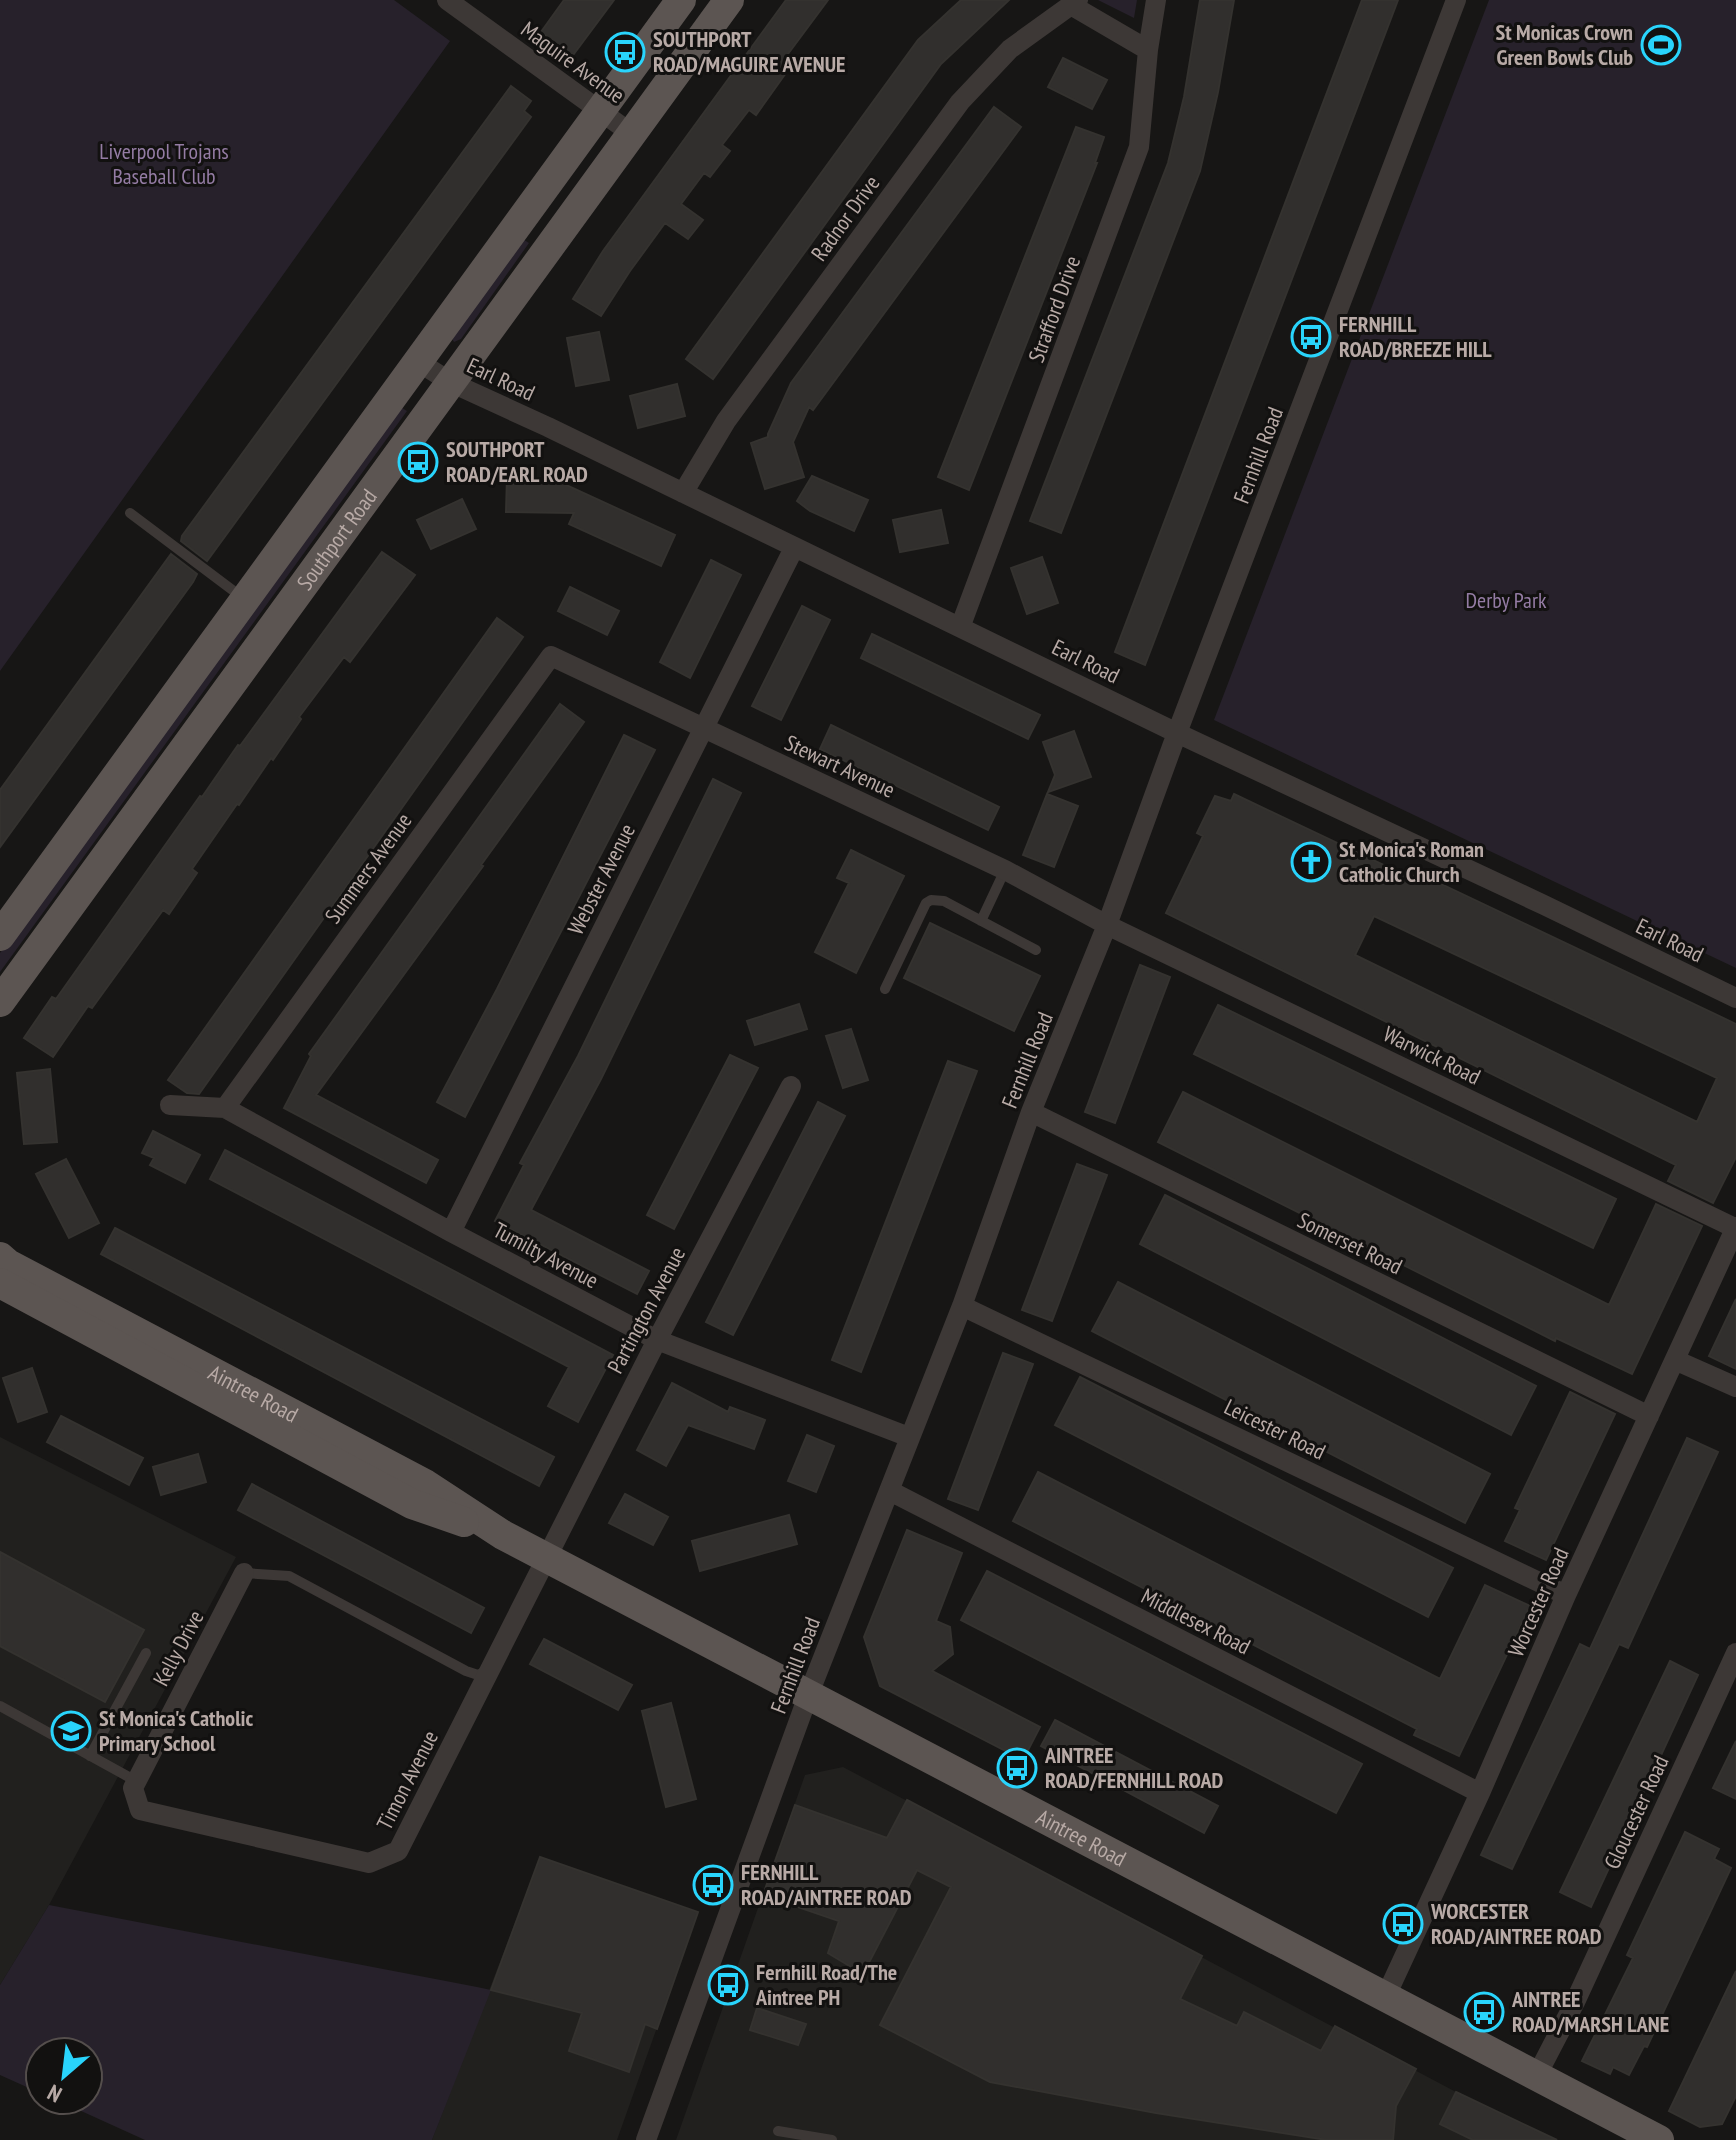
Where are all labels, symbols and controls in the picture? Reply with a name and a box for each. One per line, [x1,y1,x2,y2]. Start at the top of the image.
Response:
street label: Maguire Avenue [516,15,630,109]
place label: St Monicas Crown Green Bowls Club [1496,18,1633,71]
sports icon: St Monicas Crown Green Bowls Club [1640,24,1682,66]
place label: SOUTHPORT ROAD/MAGUIRE AVENUE [653,25,845,78]
bus stop icon: SOUTHPORT ROAD/MAGUIRE AVENUE [604,31,646,73]
park label: Liverpool Trojans Baseball Club [99,137,229,190]
street label: Radnor Drive [805,170,885,266]
street label: Strafford Drive [1022,252,1086,366]
place label: FERNHILL ROAD/BREEZE HILL [1339,310,1492,363]
bus stop icon: FERNHILL ROAD/BREEZE HILL [1290,316,1332,358]
street label: Earl Road [463,351,539,407]
street label: Fernhill Road [1227,403,1289,507]
place label: SOUTHPORT ROAD/EARL ROAD [446,435,588,488]
bus stop icon: SOUTHPORT ROAD/EARL ROAD [397,441,439,483]
street label: Southport Road [290,483,383,595]
park label: Derby Park [1466,586,1547,614]
street label: Earl Road [1048,633,1124,689]
street label: Stewart Avenue [780,728,900,804]
street label: Summers Avenue [319,807,417,929]
street label: Webster Avenue [561,819,641,939]
place label: St Monica's Roman Catholic Church [1339,835,1484,888]
church icon: St Monica's Roman Catholic Church [1290,841,1332,883]
street label: Earl Road [1632,912,1708,968]
street label: Fernhill Road [995,1008,1059,1112]
street label: Warwick Road [1379,1019,1485,1091]
street label: Somerset Road [1293,1206,1407,1280]
street label: Tumilty Avenue [489,1216,603,1294]
street label: Partington Avenue [601,1242,691,1378]
street label: Aintree Road [204,1358,303,1428]
street label: Leicester Road [1220,1392,1330,1466]
street label: Worcester Road [1501,1543,1575,1661]
street label: Middlesex Road [1137,1582,1255,1660]
street label: Kelly Drive [146,1605,210,1691]
street label: Fernhill Road [764,1613,826,1717]
place label: St Monica's Catholic Primary School [99,1704,253,1757]
school or university icon: St Monica's Catholic Primary School [50,1710,92,1752]
street label: Timon Avenue [370,1726,444,1834]
place label: AINTREE ROAD/FERNHILL ROAD [1044,1741,1223,1794]
bus stop icon: AINTREE ROAD/FERNHILL ROAD [996,1747,1038,1789]
street label: Gloucester Road [1597,1751,1675,1873]
street label: Aintree Road [1032,1803,1131,1873]
place label: FERNHILL ROAD/AINTREE ROAD [741,1858,912,1911]
bus stop icon: FERNHILL ROAD/AINTREE ROAD [692,1864,734,1906]
place label: WORCESTER ROAD/AINTREE ROAD [1430,1897,1602,1950]
bus stop icon: WORCESTER ROAD/AINTREE ROAD [1382,1903,1424,1945]
place label: Fernhill Road/The Aintree PH [755,1958,897,2011]
bus stop icon: Fernhill Road/The Aintree PH [707,1964,749,2006]
place label: AINTREE ROAD/MARSH LANE [1511,1985,1669,2038]
bus stop icon: AINTREE ROAD/MARSH LANE [1463,1991,1505,2033]
north arrow [24,2036,104,2116]
text: N [43,2079,66,2109]

